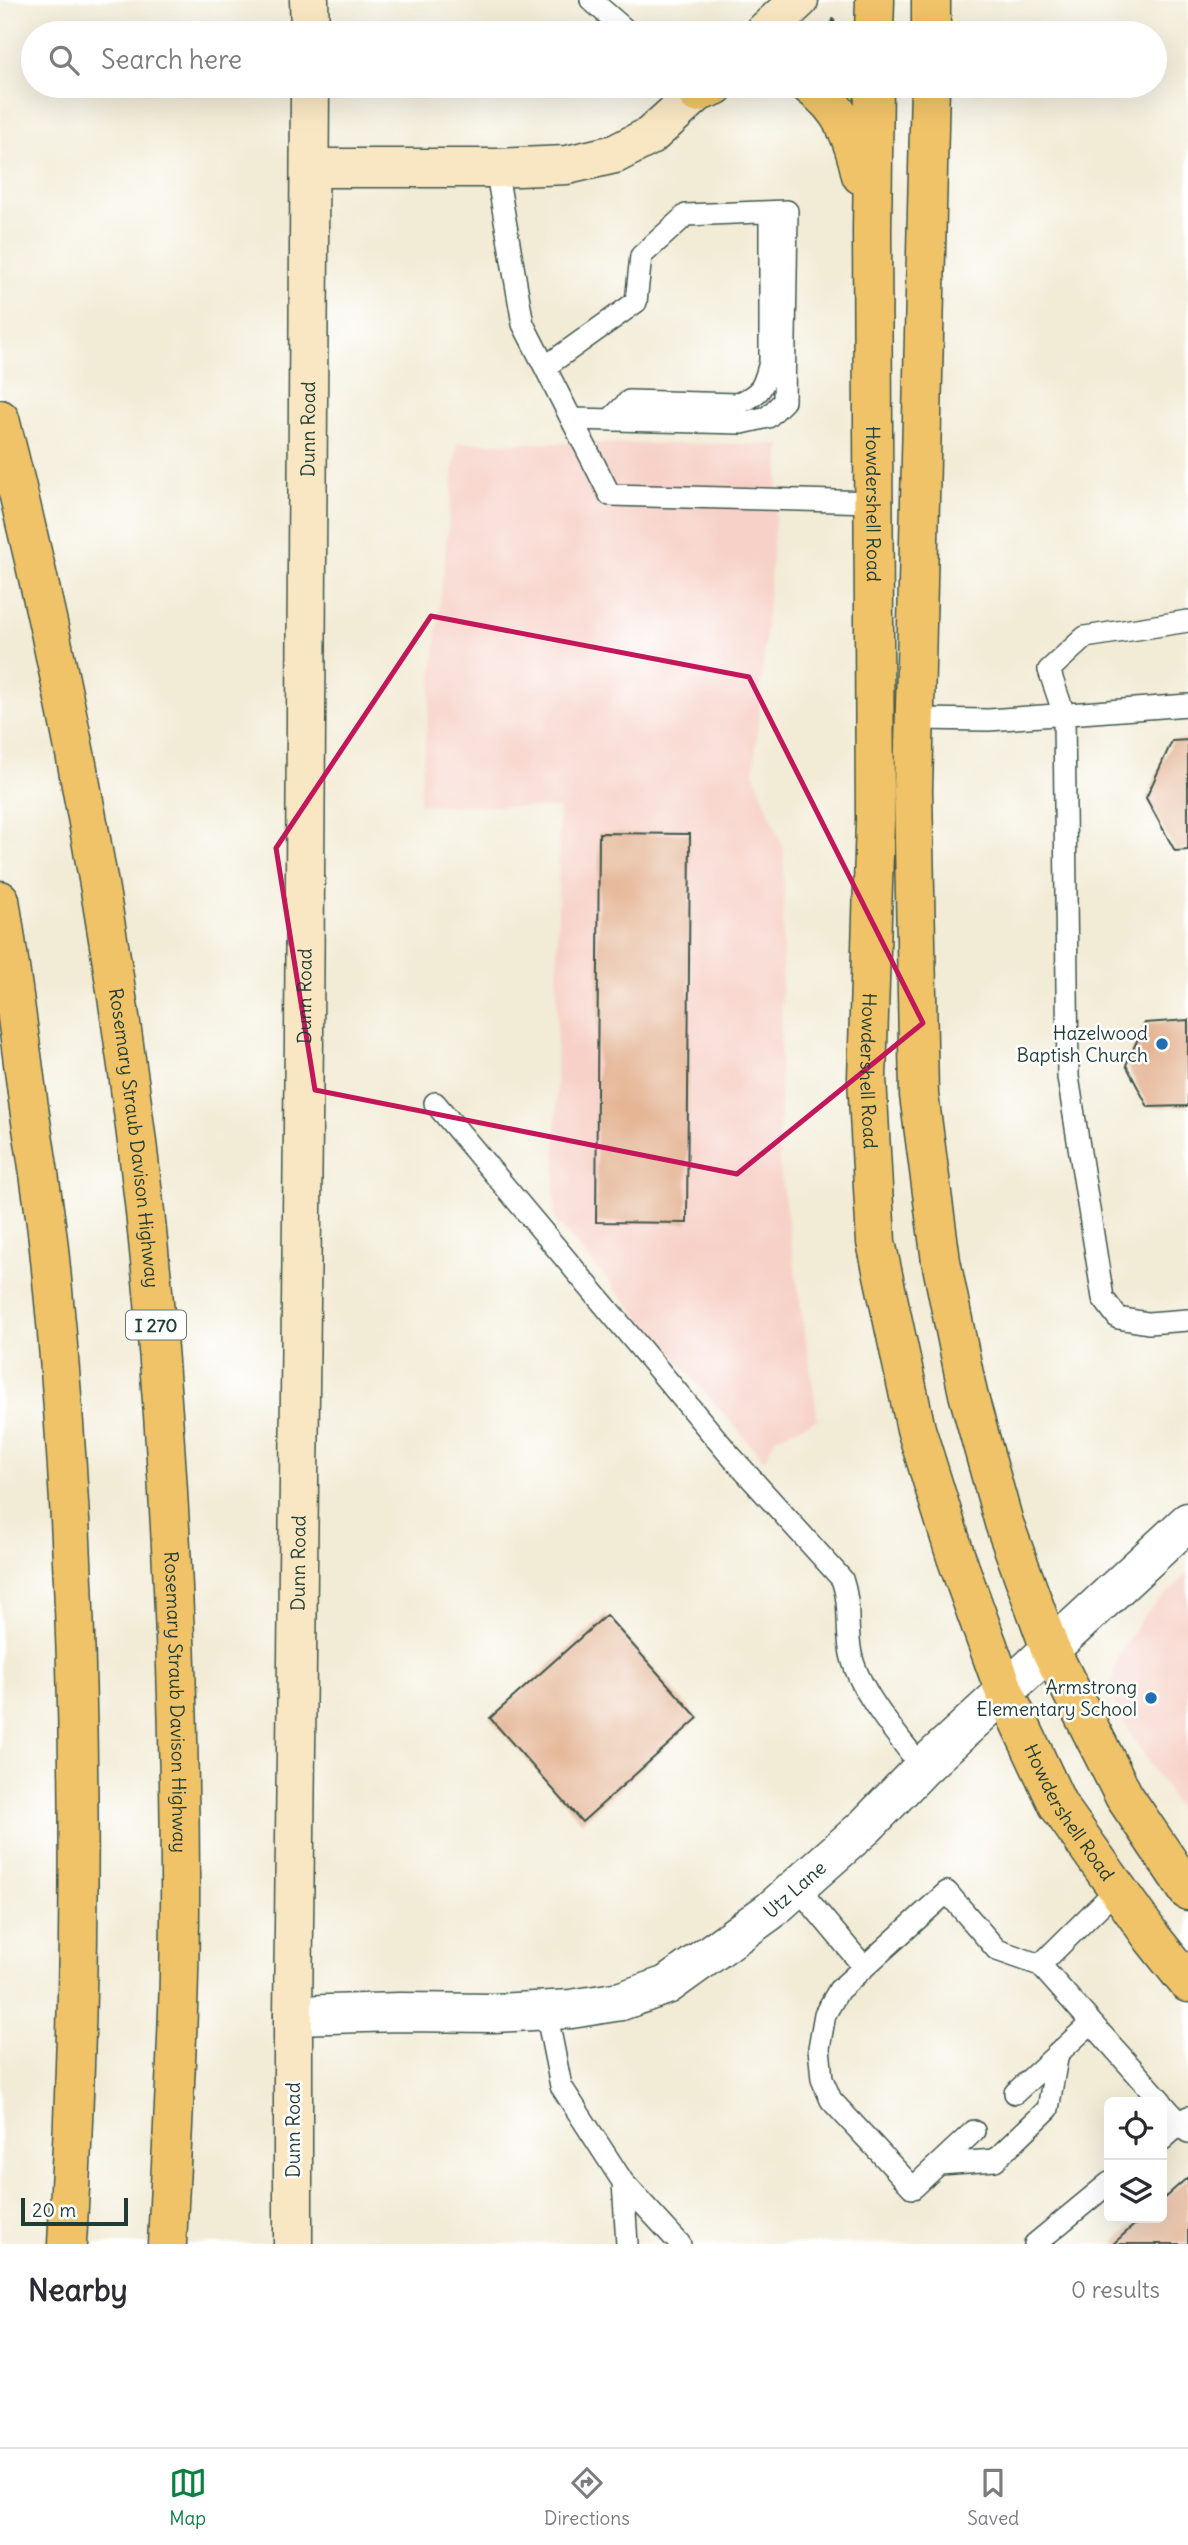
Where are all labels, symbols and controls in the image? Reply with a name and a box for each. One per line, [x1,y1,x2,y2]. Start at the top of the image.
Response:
search box [21,21,1167,98]
icon: search [45,41,83,79]
text: Search here [101,43,242,76]
street label: Dunn Road [296,381,320,477]
street label: Howdershell Road [861,426,886,582]
street label: Dunn Road [292,948,317,1044]
street label: Rosemary Straub Davison Highway [104,986,165,1289]
street label: Howdershell Road [855,993,883,1149]
place label: Hazelwood Baptish Church [1017,1021,1148,1067]
marker: Hazelwood Baptish Church [1154,1036,1170,1052]
road number: I 270 [126,1310,186,1340]
street label: Dunn Road [286,1515,311,1611]
street label: Rosemary Straub Davison Highway [159,1551,192,1853]
place label: Armstrong Elementary School [976,1675,1137,1721]
marker: Armstrong Elementary School [1143,1690,1159,1706]
street label: Howdershell Road [1019,1740,1120,1885]
street label: Utz Lane [758,1855,831,1923]
street label: Dunn Road [281,2082,305,2178]
map controls [1104,2097,1167,2223]
button: locate [1104,2097,1167,2160]
button: layers [1104,2160,1167,2223]
scale bar [21,2195,128,2227]
text: 20 m [32,2198,76,2222]
text: Nearby [28,2271,128,2309]
text: 0 results [1071,2275,1160,2304]
tab: Map [169,2464,207,2530]
tab: Directions [544,2464,630,2530]
tab: Saved [967,2464,1019,2530]

